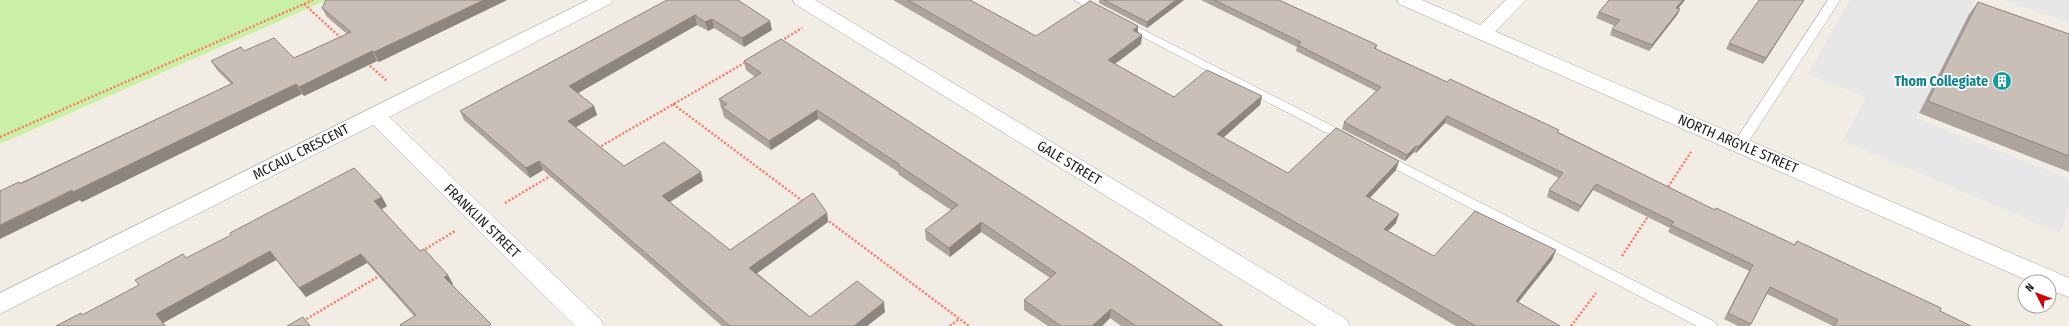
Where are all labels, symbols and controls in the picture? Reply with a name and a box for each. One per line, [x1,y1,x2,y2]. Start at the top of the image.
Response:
building icon: Thom Collegiate [1991,70,2013,92]
place label: Thom Collegiate [1894,73,1988,90]
street label: NORTH ARGYLE STREET [1675,111,1801,177]
street label: MCCAUL CRESCENT [250,120,352,184]
street label: GALE STREET [1034,137,1105,189]
street label: FRANKLIN STREET [440,180,524,262]
north arrow [2017,274,2057,314]
text: N [2023,281,2037,294]

